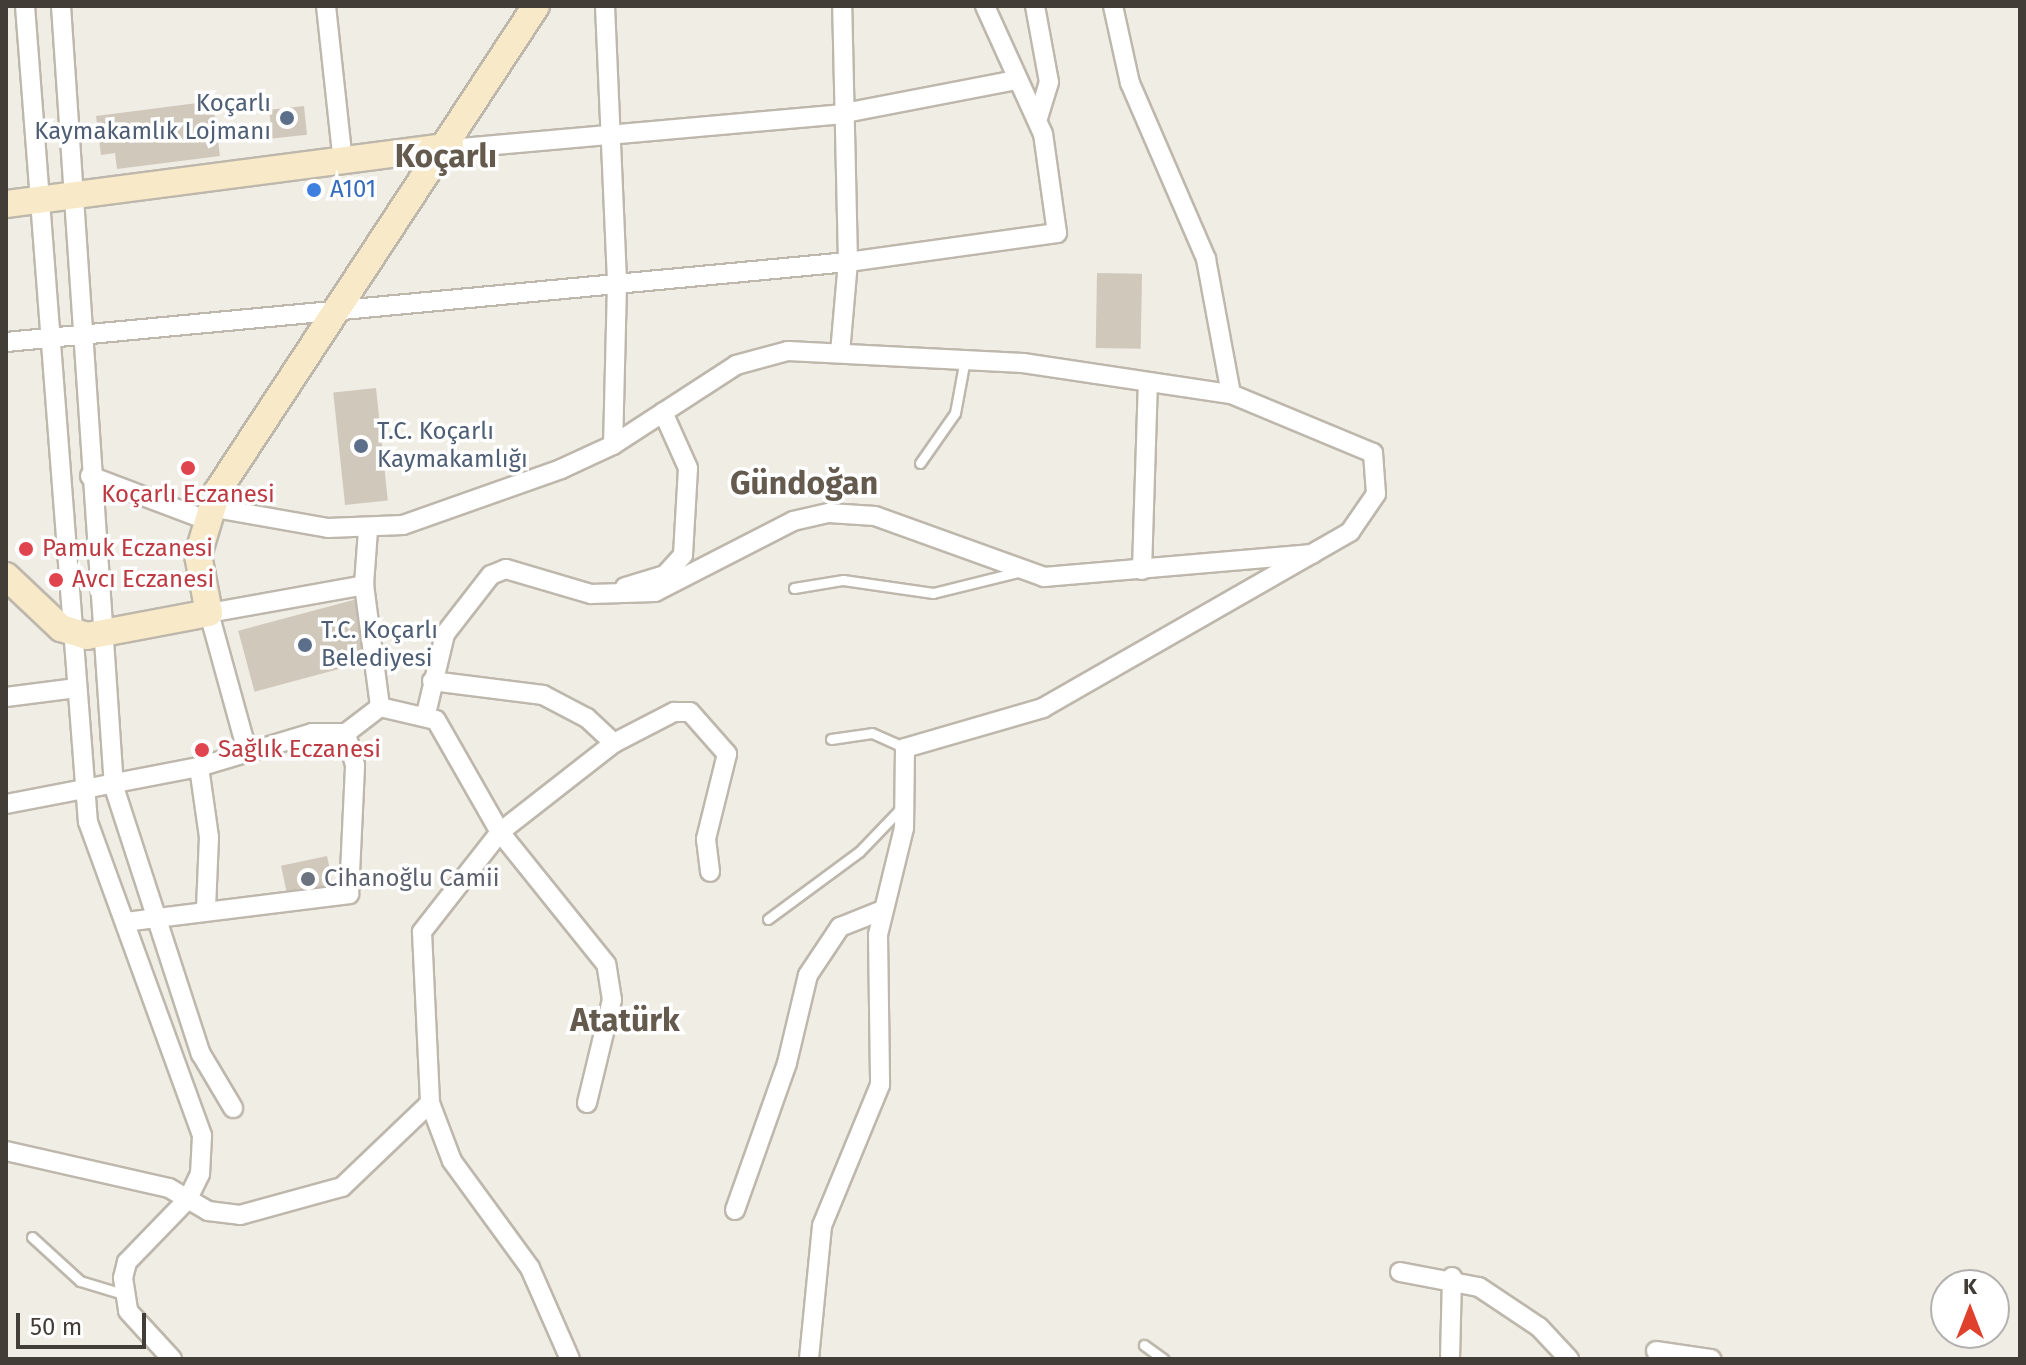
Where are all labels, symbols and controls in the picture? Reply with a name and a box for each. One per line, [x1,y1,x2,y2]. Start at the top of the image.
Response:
place label: Koçarlı Kaymakamlık Lojmanı [34,90,271,146]
marker: Koçarlı Kaymakamlık Lojmanı [278,109,296,127]
district label: Koçarlı [395,137,497,175]
place label: A101 [330,176,376,204]
marker: A101 [305,181,323,199]
place label: T.C. Koçarlı Kaymakamlığı [377,418,528,474]
marker: T.C. Koçarlı Kaymakamlığı [352,437,370,455]
marker: Koçarlı Eczanesi [179,459,197,477]
district label: Gündoğan [730,464,878,502]
place label: Koçarlı Eczanesi [101,481,275,509]
place label: Pamuk Eczanesi [42,535,213,563]
marker: Pamuk Eczanesi [17,540,35,558]
place label: Avcı Eczanesi [72,566,214,594]
marker: Avcı Eczanesi [47,571,65,589]
place label: T.C. Koçarlı Belediyesi [321,617,438,673]
marker: T.C. Koçarlı Belediyesi [296,636,314,654]
place label: Sağlık Eczanesi [218,736,381,764]
marker: Sağlık Eczanesi [193,741,211,759]
place label: Cihanoğlu Camii [324,865,500,893]
marker: Cihanoğlu Camii [299,870,317,888]
district label: Atatürk [570,1001,680,1039]
north arrow [1930,1269,2010,1349]
text: K [1963,1273,1977,1300]
scale bar [20,1297,150,1347]
text: 50 m [30,1313,82,1341]

